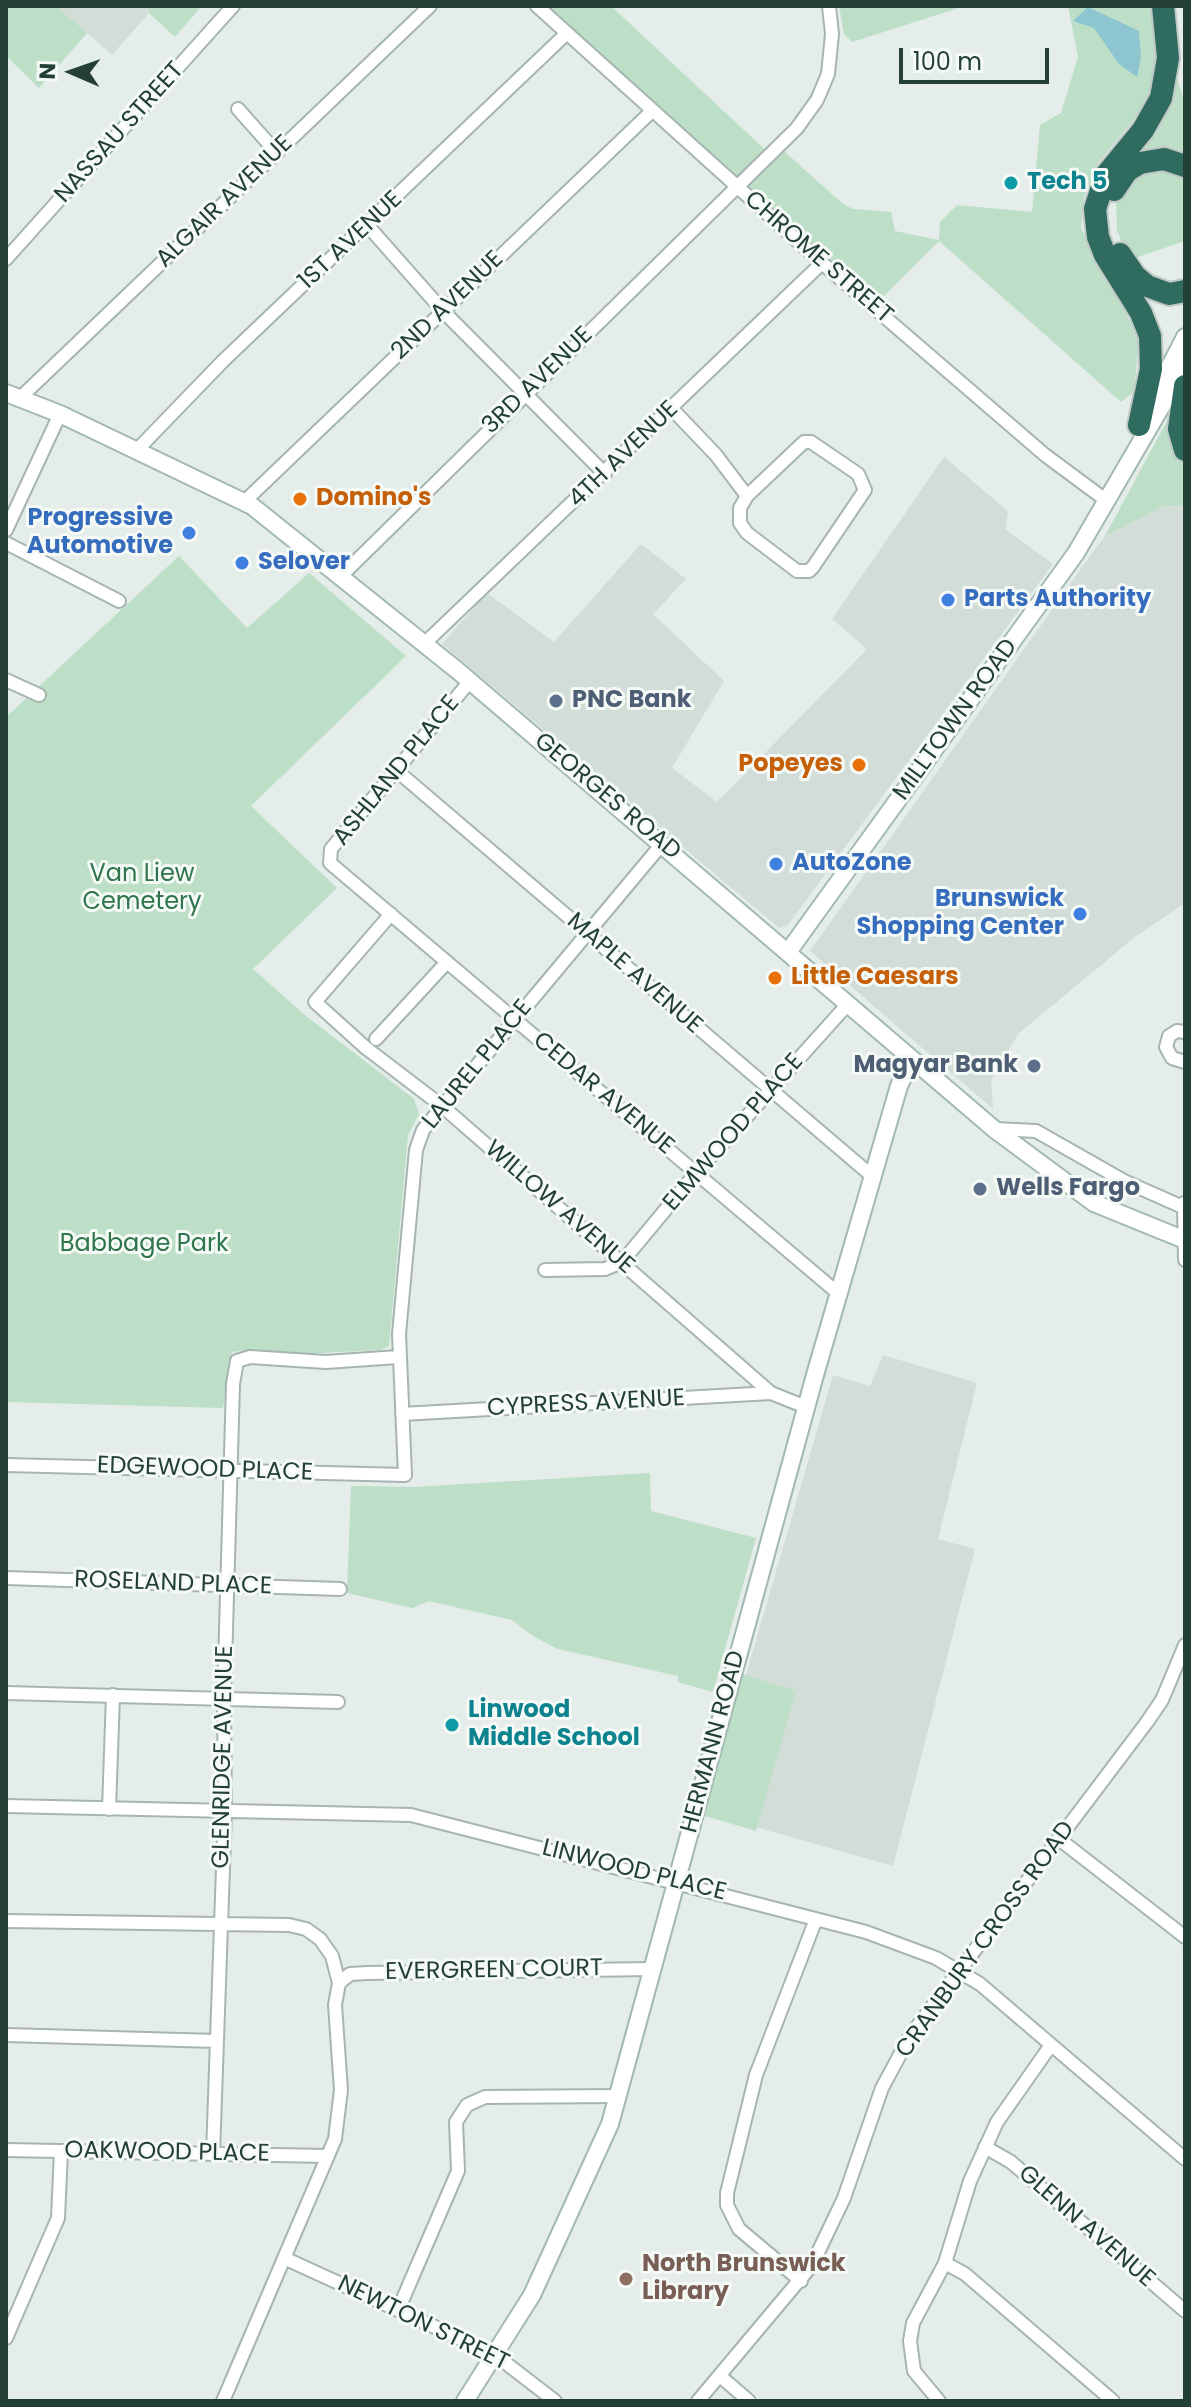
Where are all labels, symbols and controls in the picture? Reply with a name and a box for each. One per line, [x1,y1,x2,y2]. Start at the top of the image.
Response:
north arrow [32,32,112,112]
scale bar [903,32,1053,82]
text: 100 m [913,45,982,78]
street label: NASSAU STREET [49,57,191,209]
street label: ALGAIR AVENUE [151,130,299,274]
place label: Tech 5 [1027,169,1107,197]
marker: Tech 5 [1002,174,1020,192]
street label: 1ST AVENUE [293,186,409,296]
street label: CHROME STREET [738,186,898,330]
street label: 2ND AVENUE [386,246,510,366]
street label: 3RD AVENUE [477,321,599,441]
street label: 4TH AVENUE [563,396,685,514]
place label: Domino's [316,485,431,513]
marker: Domino's [291,490,309,508]
place label: Progressive Automotive [27,505,173,561]
marker: Progressive Automotive [180,524,198,542]
place label: Selover [258,549,350,577]
marker: Selover [233,554,251,572]
place label: Parts Authority [964,586,1151,614]
marker: Parts Authority [939,591,957,609]
street label: MILLTOWN ROAD [888,634,1024,806]
place label: PNC Bank [572,687,692,715]
street label: ASHLAND PLACE [328,690,466,852]
marker: PNC Bank [547,692,565,710]
street label: GEORGES ROAD [528,727,686,867]
place label: Popeyes [738,751,843,779]
marker: Popeyes [850,756,868,774]
place label: AutoZone [792,850,911,878]
marker: AutoZone [767,855,785,873]
park label: Van Liew Cemetery [82,861,202,917]
place label: Brunswick Shopping Center [856,886,1064,942]
marker: Brunswick Shopping Center [1071,905,1089,923]
street label: MAPLE AVENUE [560,907,708,1041]
place label: Little Caesars [791,964,959,992]
marker: Little Caesars [766,969,784,987]
street label: LAUREL PLACE [417,995,539,1135]
street label: CEDAR AVENUE [527,1027,679,1161]
street label: ELMWOOD PLACE [658,1048,810,1218]
place label: Magyar Bank [853,1052,1018,1080]
marker: Magyar Bank [1025,1057,1043,1075]
street label: WILLOW AVENUE [478,1135,640,1281]
place label: Wells Fargo [996,1175,1140,1203]
marker: Wells Fargo [971,1180,989,1198]
park label: Babbage Park [60,1231,228,1259]
street label: CYPRESS AVENUE [486,1384,686,1424]
street label: EDGEWOOD PLACE [97,1452,313,1488]
street label: ROSELAND PLACE [74,1566,272,1602]
street label: GLENRIDGE AVENUE [208,1645,240,1869]
street label: HERMANN ROAD [676,1648,752,1836]
place label: Linwood Middle School [468,1697,640,1753]
marker: Linwood Middle School [443,1716,461,1734]
street label: CRANBURY CROSS ROAD [891,1816,1081,2064]
street label: LINWOOD PLACE [539,1834,729,1908]
street label: EVERGREEN COURT [385,1955,603,1987]
street label: OAKWOOD PLACE [64,2137,270,2169]
street label: GLENN AVENUE [1012,2160,1160,2294]
place label: North Brunswick Library [642,2251,846,2307]
street label: NEWTON STREET [333,2270,513,2378]
marker: North Brunswick Library [617,2270,635,2288]

